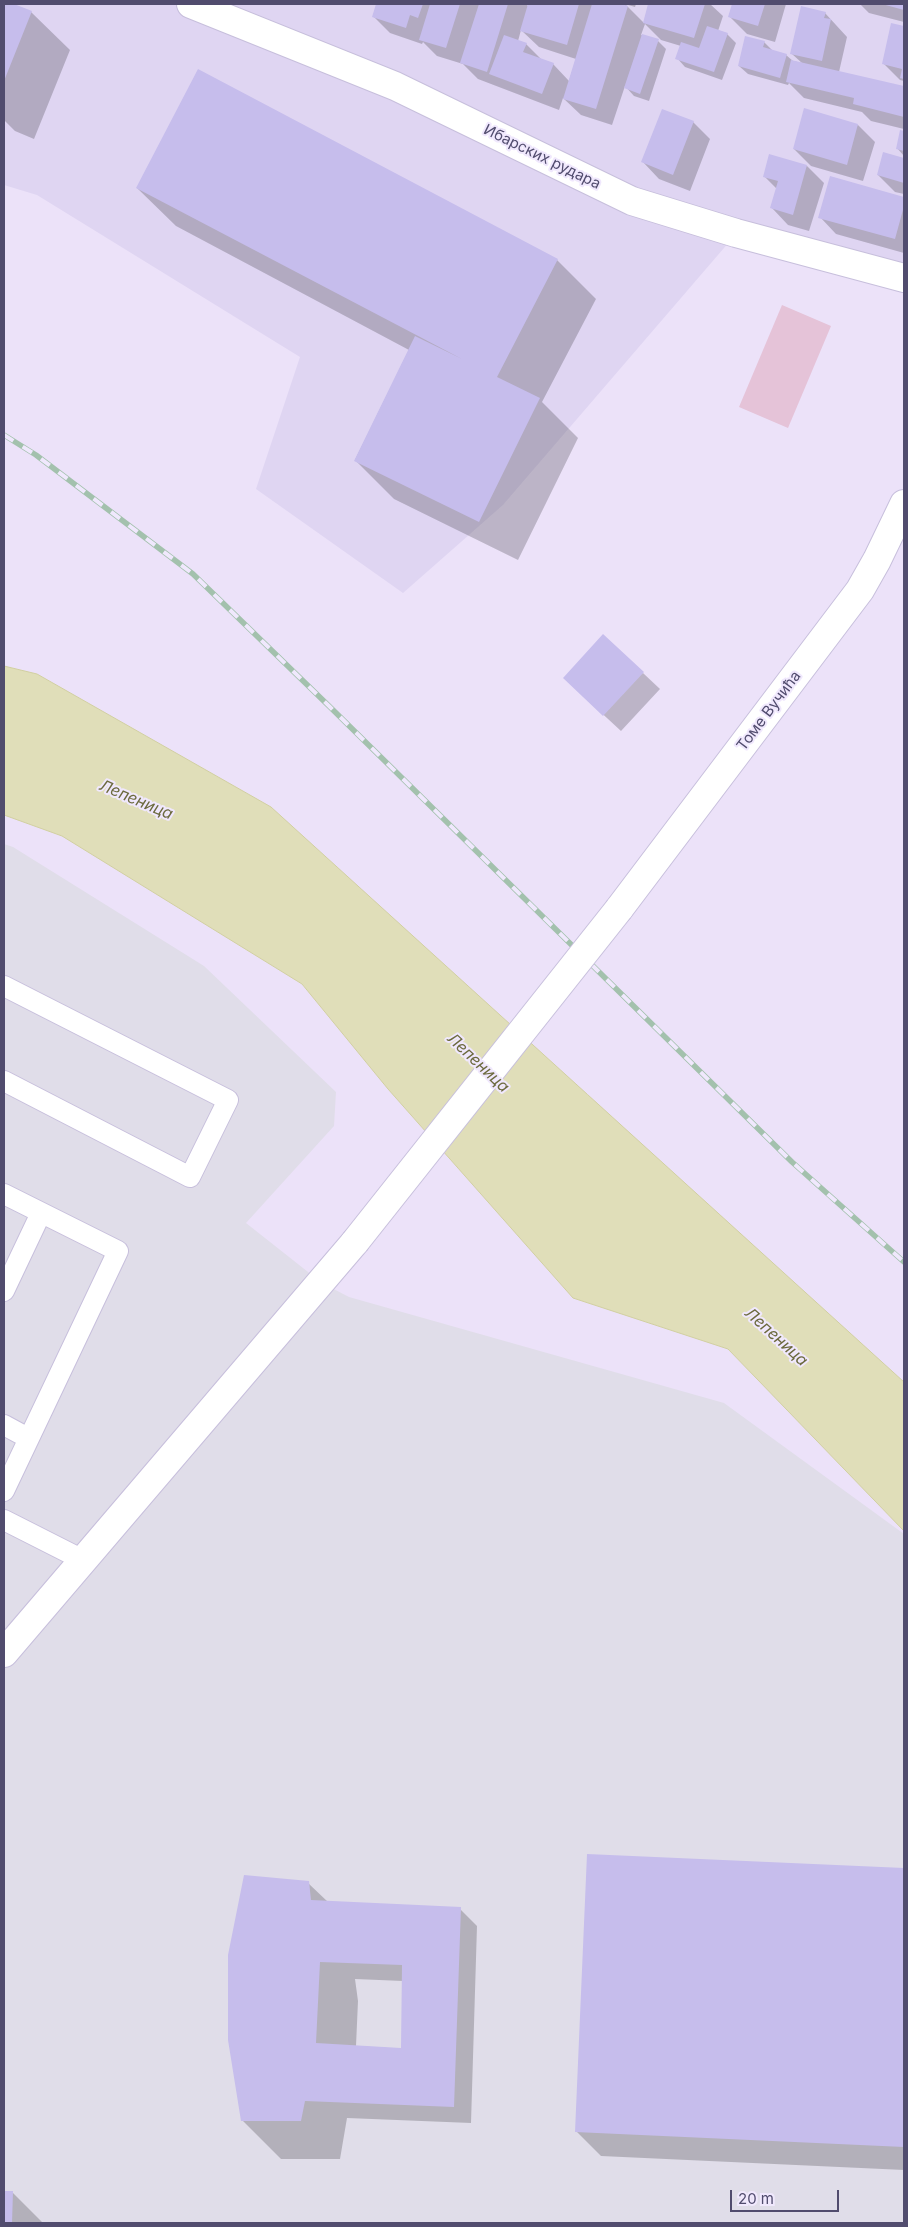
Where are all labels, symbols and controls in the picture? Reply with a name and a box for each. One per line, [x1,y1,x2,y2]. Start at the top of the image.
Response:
street label: Ибарских рудара [481,121,603,193]
street label: Томе Вучића [733,668,805,754]
water label: Лепеница [96,776,176,824]
water label: Лепеница [443,1029,513,1097]
water label: Лепеница [741,1304,811,1370]
scale bar [733,2180,842,2212]
text: 20 m [738,2189,774,2208]

